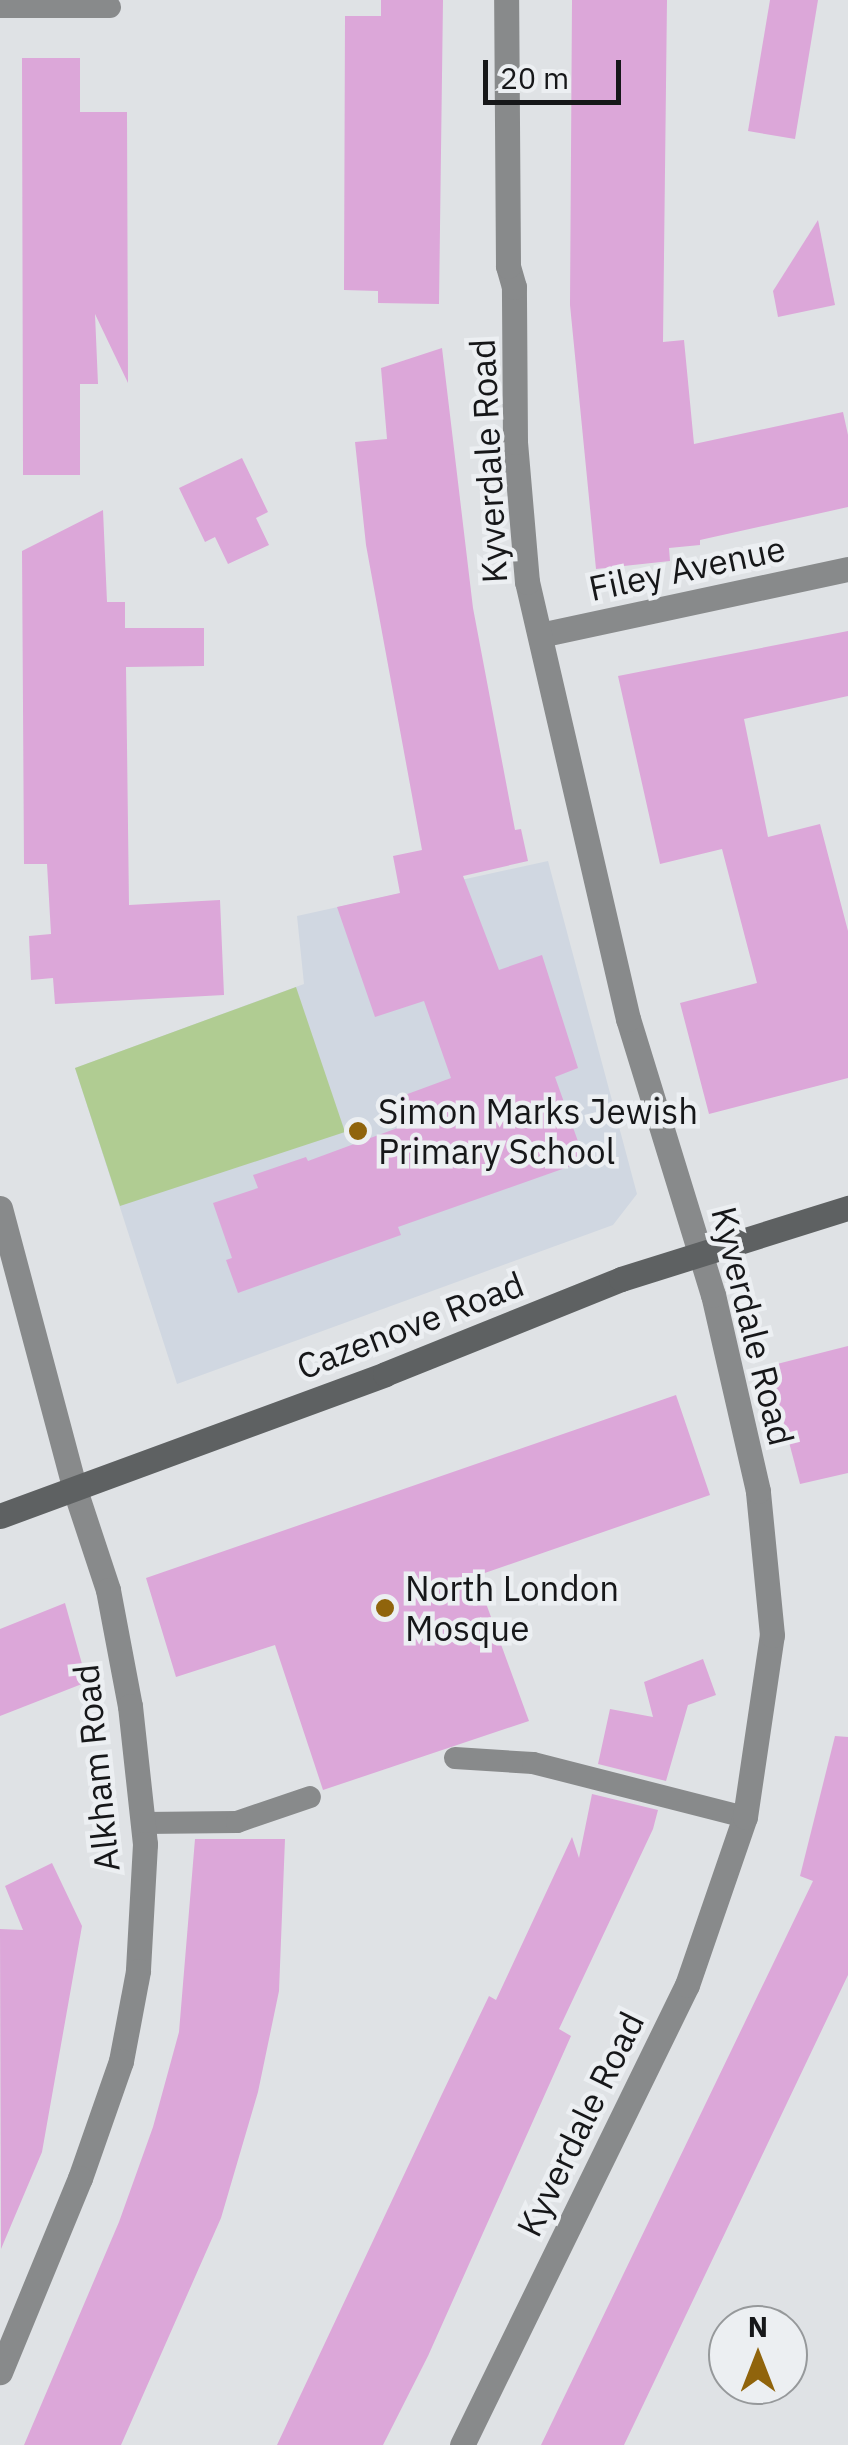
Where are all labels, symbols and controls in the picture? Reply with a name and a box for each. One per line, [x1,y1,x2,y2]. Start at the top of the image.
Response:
scale bar [488,40,626,102]
text: 20 m [500,58,569,97]
street label: Kyverdale Road [461,338,515,584]
street label: Filey Avenue [585,527,789,609]
place label: Simon Marks Jewish Primary School [378,1090,698,1172]
marker: Simon Marks Jewish Primary School [347,1120,369,1142]
street label: Kyverdale Road [703,1202,803,1450]
street label: Cazenove Road [291,1262,529,1388]
place label: North London Mosque [405,1567,619,1649]
marker: North London Mosque [374,1597,396,1619]
street label: Alkham Road [64,1662,128,1874]
street label: Kyverdale Road [508,2005,652,2243]
north arrow [708,2305,808,2405]
text: N [748,2308,768,2345]

